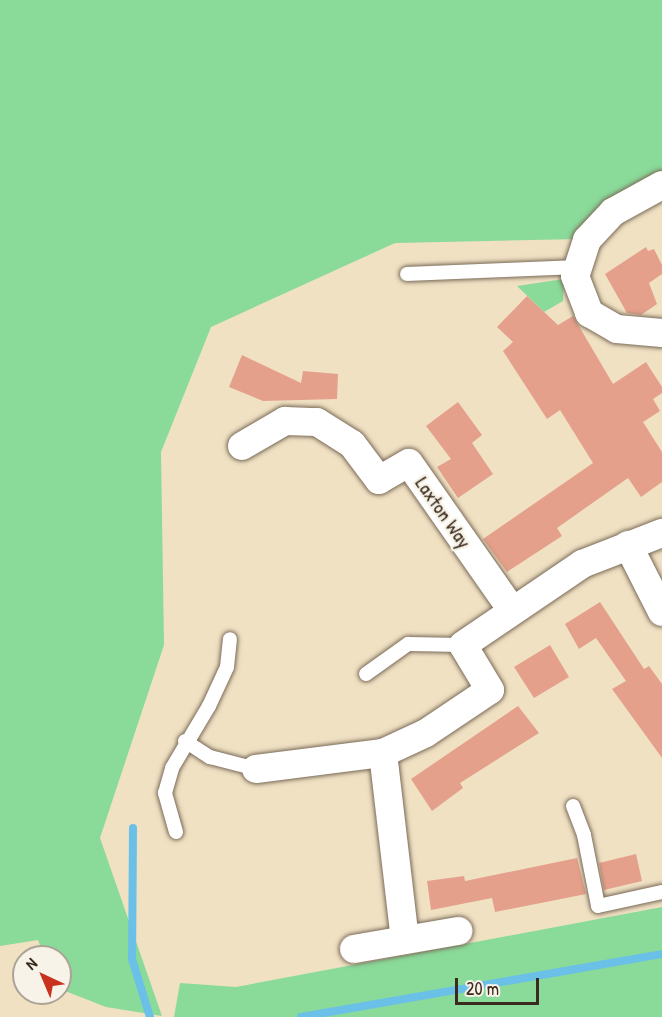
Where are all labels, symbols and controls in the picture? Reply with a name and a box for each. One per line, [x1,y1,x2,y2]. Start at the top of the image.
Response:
street label: Laxton Way [411,472,477,552]
north arrow [12,945,72,1005]
text: N [20,953,42,974]
scale bar [458,966,542,1004]
text: 20 m [466,976,499,1001]

